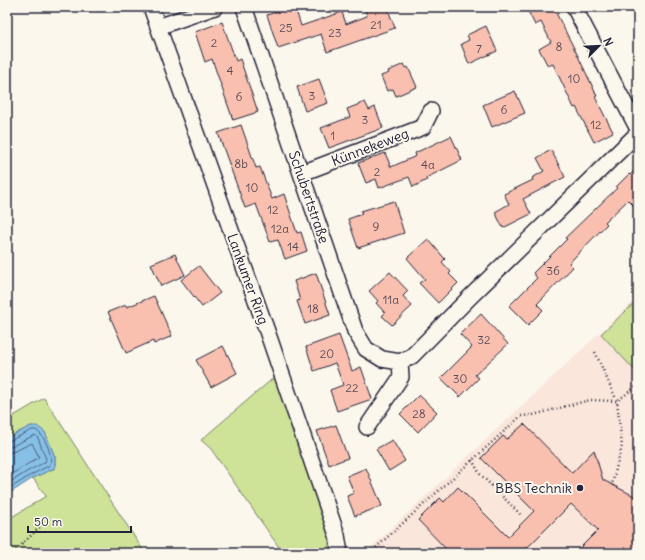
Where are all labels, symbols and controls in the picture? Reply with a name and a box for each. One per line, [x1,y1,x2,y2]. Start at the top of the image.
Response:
house number: 21 [370,17,382,32]
house number: 25 [279,20,293,35]
house number: 23 [328,25,342,40]
north arrow [579,26,619,66]
house number: 2 [211,35,218,50]
text: N [600,36,616,48]
house number: 8 [556,39,563,54]
house number: 7 [476,41,482,56]
house number: 4 [227,63,234,78]
house number: 10 [568,71,580,86]
house number: 3 [309,88,316,103]
house number: 6 [236,89,243,104]
house number: 6 [501,102,508,117]
house number: 3 [362,112,369,127]
house number: 12 [590,117,602,132]
street label: Künnekeweg [329,124,411,170]
house number: 1 [331,128,335,143]
street label: Schubertstraße [285,148,333,246]
house number: 8b [234,156,248,171]
house number: 4a [421,157,435,172]
house number: 2 [374,164,381,179]
house number: 10 [246,180,258,195]
house number: 12 [267,202,279,217]
house number: 9 [373,219,380,234]
house number: 12a [271,221,289,236]
street label: Lankumer Ring [223,231,273,327]
house number: 14 [287,239,299,254]
house number: 36 [546,263,560,278]
house number: 11a [383,292,399,307]
house number: 18 [307,301,319,316]
house number: 32 [477,332,491,347]
house number: 20 [320,346,334,361]
house number: 30 [453,371,467,386]
house number: 22 [345,380,359,395]
house number: 28 [412,406,426,421]
place label: BBS Technik [495,479,572,497]
marker: BBS Technik [575,483,585,493]
scale bar [28,508,131,534]
text: 50 m [34,514,63,529]

